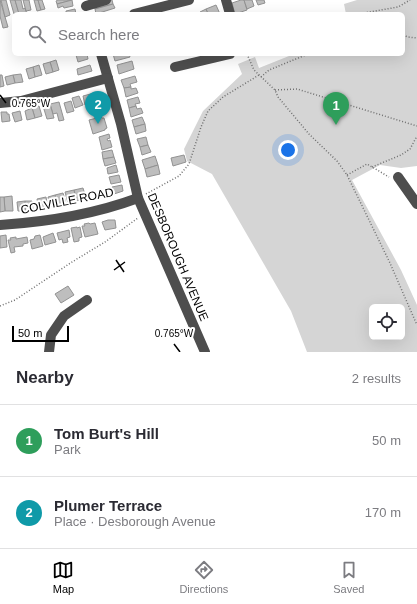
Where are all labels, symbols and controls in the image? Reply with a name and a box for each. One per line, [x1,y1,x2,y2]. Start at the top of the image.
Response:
search box [12,12,405,56]
icon: search [26,23,48,45]
text: Search here [58,26,140,43]
pin: 2 [85,91,111,124]
pin: 1 [323,92,349,125]
text: 0.765°W [12,98,51,109]
your location [278,140,298,160]
street label: COLVILLE ROAD [19,185,115,217]
street label: DESBOROUGH AVENUE [145,191,211,323]
map controls [369,304,405,340]
button: locate [369,304,405,340]
scale bar [12,324,69,343]
text: 50 m [18,327,42,339]
text: 0.765°W [155,328,194,339]
text: Nearby [16,368,74,387]
text: 2 results [352,371,401,386]
text: Tom Burt's Hill [54,425,159,442]
text: 1 [25,433,33,448]
text: 50 m [372,433,401,448]
text: Park [54,442,81,457]
text: Plumer Terrace [54,497,162,514]
text: 2 [25,505,33,520]
text: 170 m [365,505,401,520]
text: Place · Desborough Avenue [54,514,216,529]
tab: Map [52,559,74,595]
tab: Directions [179,559,228,595]
tab: Saved [333,559,364,595]

